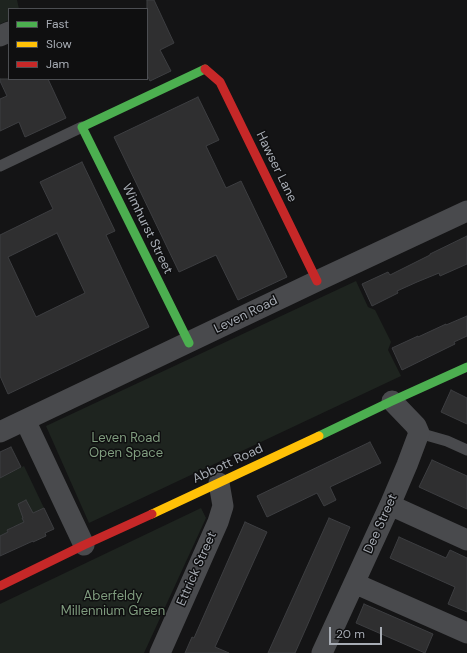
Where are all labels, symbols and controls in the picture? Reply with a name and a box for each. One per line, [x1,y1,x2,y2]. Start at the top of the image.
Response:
legend [8,8,148,80]
text: Fast [46,16,69,32]
text: Slow [46,36,72,52]
text: Jam [46,56,69,72]
street label: Hawser Lane [252,129,300,205]
street label: Wimhurst Street [118,181,176,277]
street label: Leven Road [212,293,280,337]
park label: Leven Road Open Space [89,431,163,462]
street label: Abbott Road [190,441,266,487]
street label: Dee Street [361,492,401,556]
street label: Ettrick Street [174,529,220,609]
park label: Aberfeldy Millennium Green [61,589,165,620]
scale bar [331,619,384,645]
text: 20 m [336,626,365,642]

